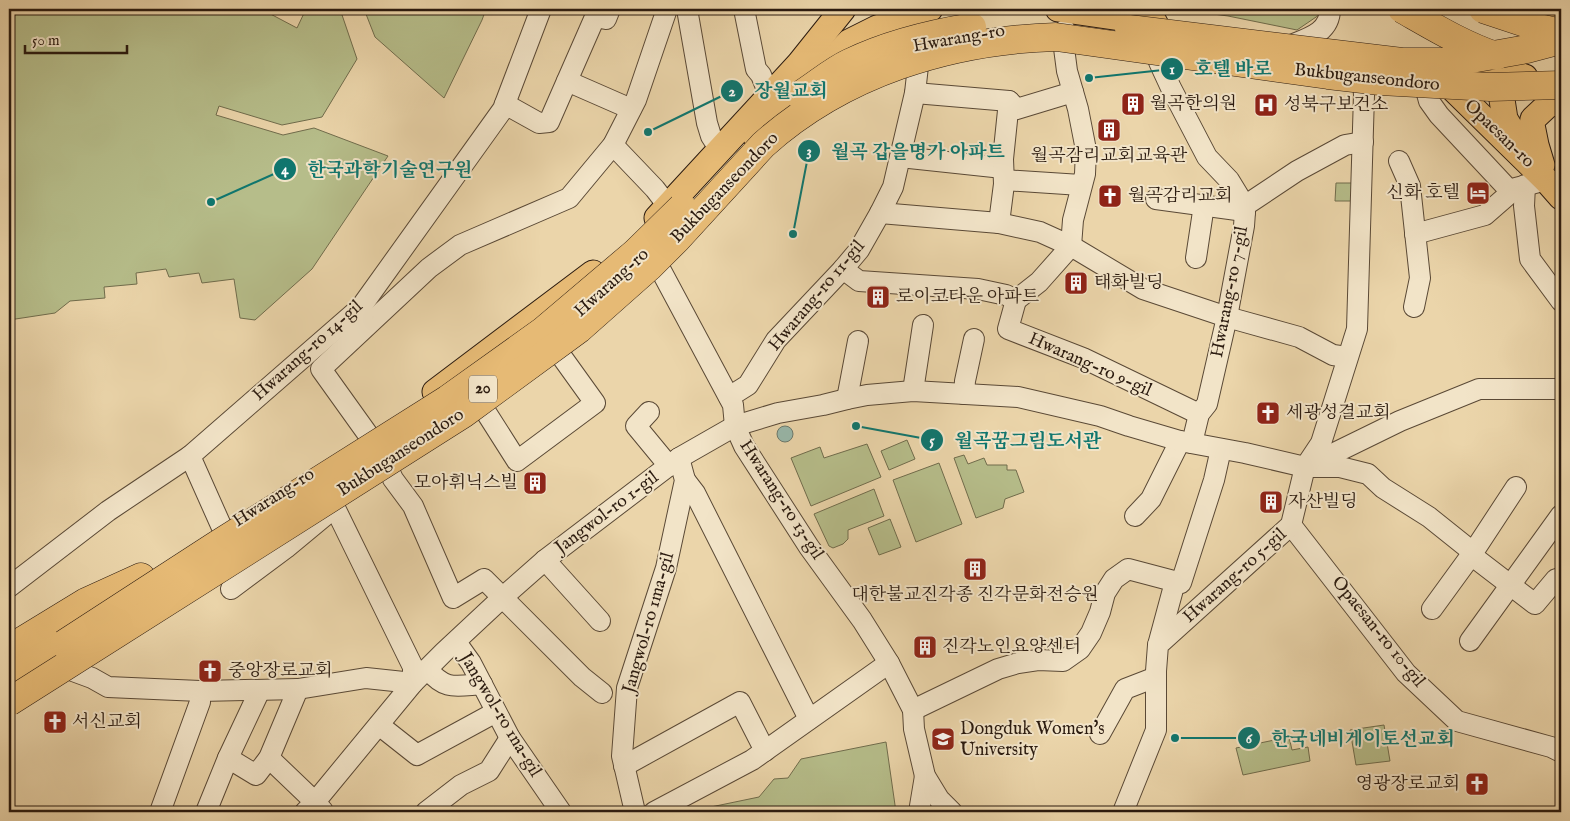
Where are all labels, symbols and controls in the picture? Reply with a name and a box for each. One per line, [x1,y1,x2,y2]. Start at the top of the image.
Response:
street label: Hwarang-ro [911,20,1007,58]
scale bar [25,22,128,54]
text: 50 m [32,31,60,50]
callout: 호텔 바로 [1160,52,1282,86]
text: 호텔 바로 [1194,58,1272,82]
street label: Bukbuganseondoro [1293,59,1441,97]
text: 1 [1169,60,1175,79]
callout: 장월교회 [719,74,838,108]
text: 장월교회 [754,80,828,104]
text: 2 [728,82,736,101]
building icon: 월곡한의원 [1120,91,1146,117]
hospital icon: 성북구보건소 [1253,92,1279,118]
place label: 월곡한의원 [1150,93,1237,116]
place label: 성북구보건소 [1284,94,1388,117]
street label: Opaesan-ro [1459,95,1539,173]
building icon: 월곡감리교회교육관 [1096,117,1122,143]
street label: Bukbuganseondoro [666,127,784,249]
callout: 월곡 갑을명가 아파트 [797,134,1015,168]
text: 월곡 갑을명가 아파트 [831,141,1005,165]
text: 3 [806,142,812,161]
place label: 월곡감리교회교육관 [1031,145,1188,168]
callout: 한국과학기술연구원 [272,152,482,186]
text: 한국과학기술연구원 [307,159,473,183]
text: 4 [281,160,289,179]
hotel icon: 신화 호텔 [1465,180,1491,206]
place label: 신화 호텔 [1387,182,1460,205]
church icon: 월곡감리교회 [1097,183,1123,209]
place label: 월곡감리교회 [1128,185,1232,208]
street label: Hwarang-ro 7-gil [1206,224,1254,360]
street label: Hwarang-ro 11-gil [764,236,870,356]
street label: Hwarang-ro [570,243,654,323]
building icon: 태화빌딩 [1063,270,1089,296]
place label: 태화빌딩 [1094,272,1164,295]
building icon: 로이코타운 아파트 [865,284,891,310]
place label: 로이코타운 아파트 [896,286,1040,309]
street label: Hwarang-ro 14-gil [248,295,368,407]
street label: Hwarang-ro 9-gil [1025,328,1155,403]
road number: 20 [469,376,497,402]
church icon: 세광성결교회 [1255,400,1281,426]
place label: 세광성결교회 [1286,402,1390,425]
street label: Bukbuganseondoro [333,403,469,502]
callout: 월곡꿈그림도서관 [920,423,1112,457]
text: 월곡꿈그림도서관 [955,430,1102,454]
text: 5 [929,431,935,450]
street label: Hwarang-ro 13-gil [734,436,828,564]
street label: Hwarang-ro [229,463,320,533]
street label: Jangwol-ro 1-gil [549,467,663,561]
building icon: 모아휘닉스빌 [522,470,548,496]
place label: 모아휘닉스빌 [414,472,518,495]
building icon: 자산빌딩 [1258,489,1284,515]
place label: 자산빌딩 [1288,491,1358,514]
street label: Hwarang-ro 5-gil [1179,523,1292,628]
street label: Jangwol-ro 1ma-gil [617,550,680,698]
building icon: 대한불교진각종 진각문화전승원 [962,556,988,582]
street label: Opaesan-ro 10-gil [1326,572,1430,692]
place label: 대한불교진각종 진각문화전승원 [851,584,1099,607]
building icon: 진각노인요양센터 [912,634,938,660]
place label: 진각노인요양센터 [942,636,1081,659]
street label: Jangwol-ro 1na-gil [453,647,546,781]
church icon: 중앙장로교회 [197,658,223,684]
place label: 중앙장로교회 [228,660,332,683]
church icon: 서신교회 [42,709,68,735]
place label: 서신교회 [72,711,142,734]
place label: Dongduk Women's University [960,718,1105,762]
callout: 한국네비게이토선교회 [1236,721,1465,755]
school or university icon: Dongduk Women's University [930,726,956,752]
text: 한국네비게이토선교회 [1271,728,1455,752]
text: 6 [1246,729,1253,748]
church icon: 영광장로교회 [1464,771,1490,797]
place label: 영광장로교회 [1356,773,1460,796]

